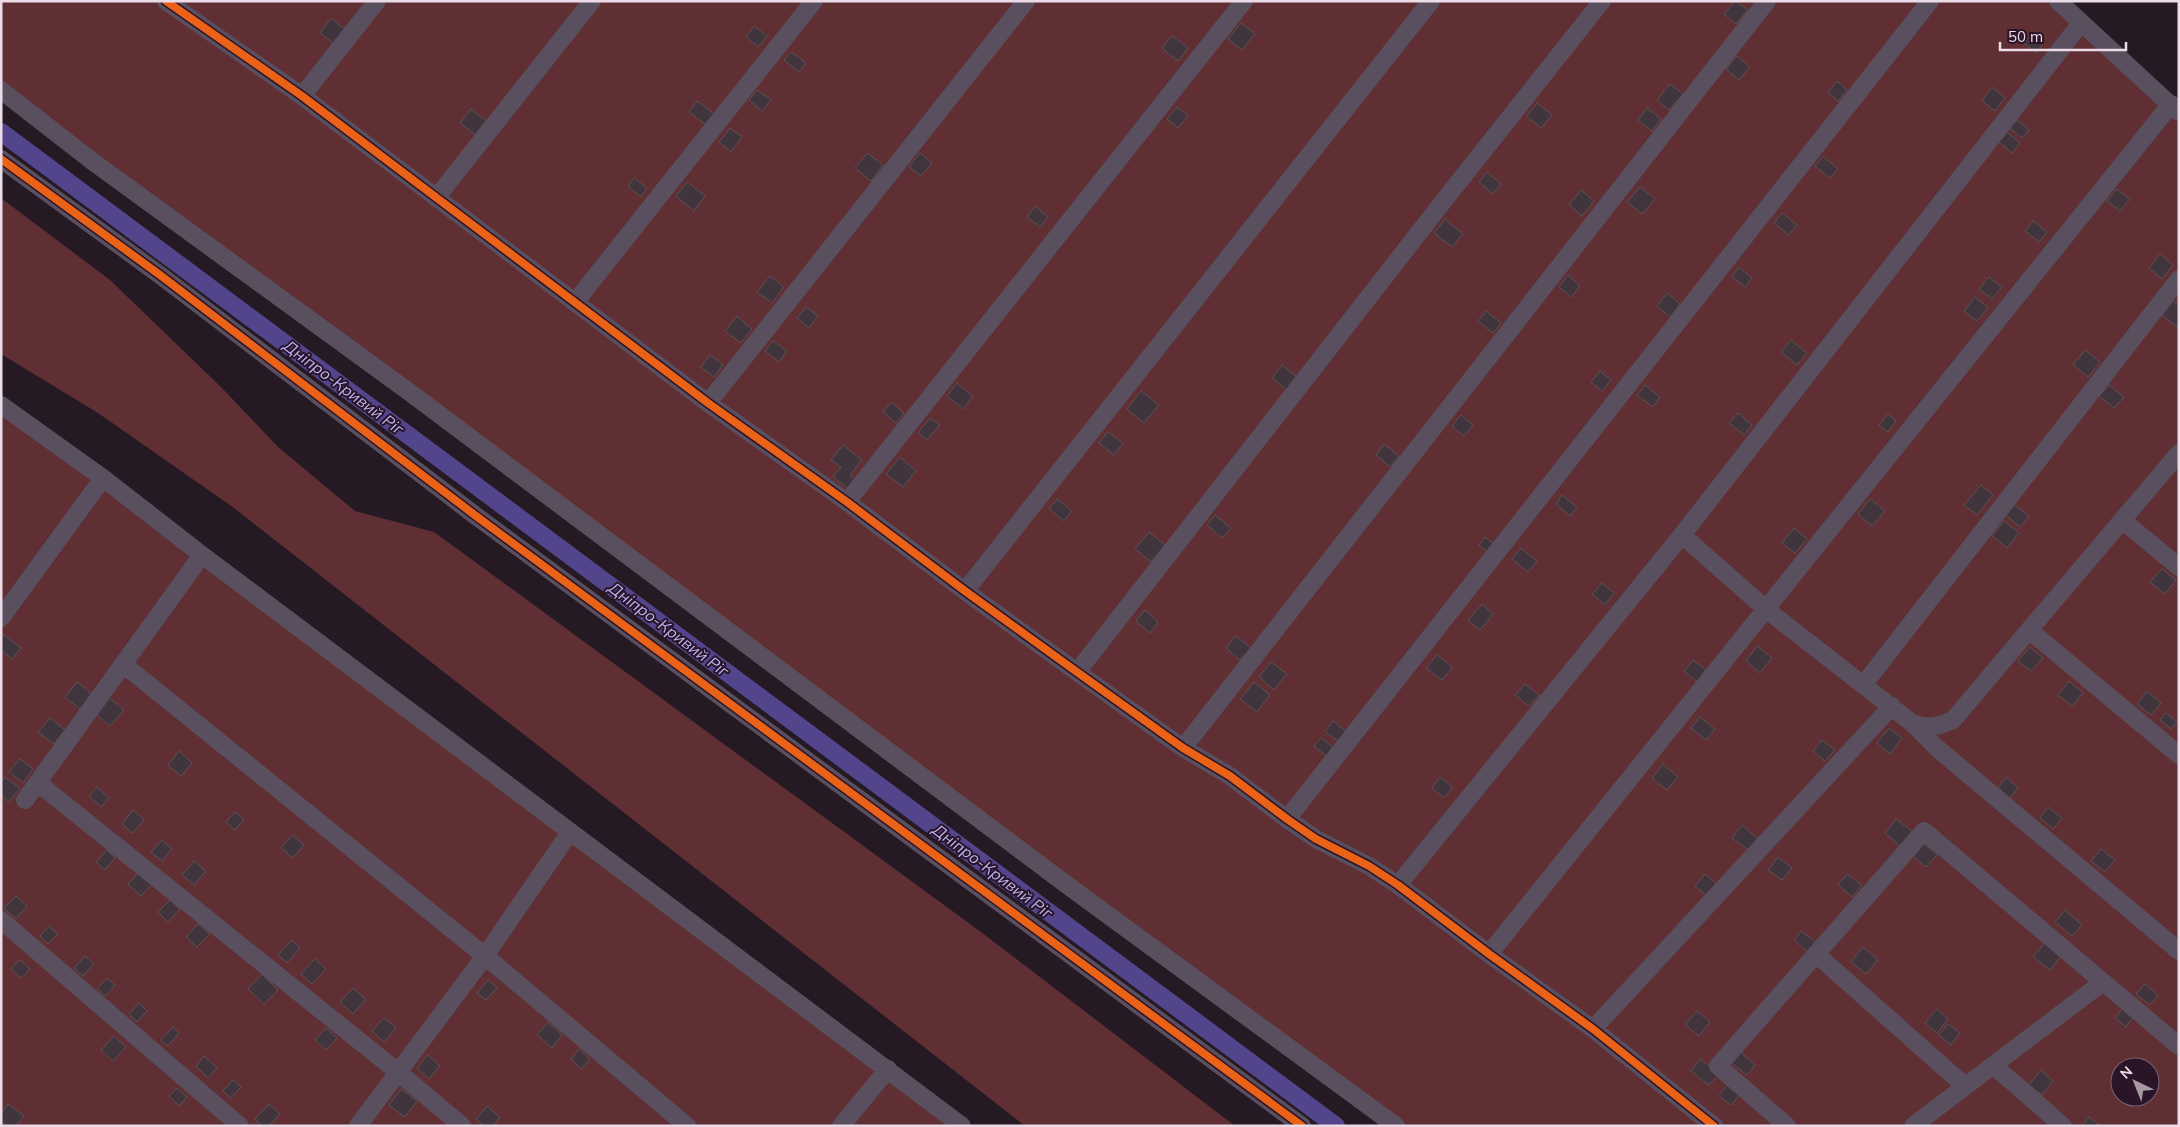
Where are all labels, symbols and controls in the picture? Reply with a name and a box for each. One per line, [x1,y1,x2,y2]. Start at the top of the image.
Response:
scale bar [2000,20,2126,52]
text: 50 m [2008,27,2043,46]
water label: Дніпро-Кривий Ріг [279,335,409,439]
water label: Дніпро-Кривий Ріг [604,577,734,681]
water label: Дніпро-Кривий Ріг [928,819,1058,923]
north arrow [2110,1057,2160,1107]
text: N [2116,1062,2136,1083]

